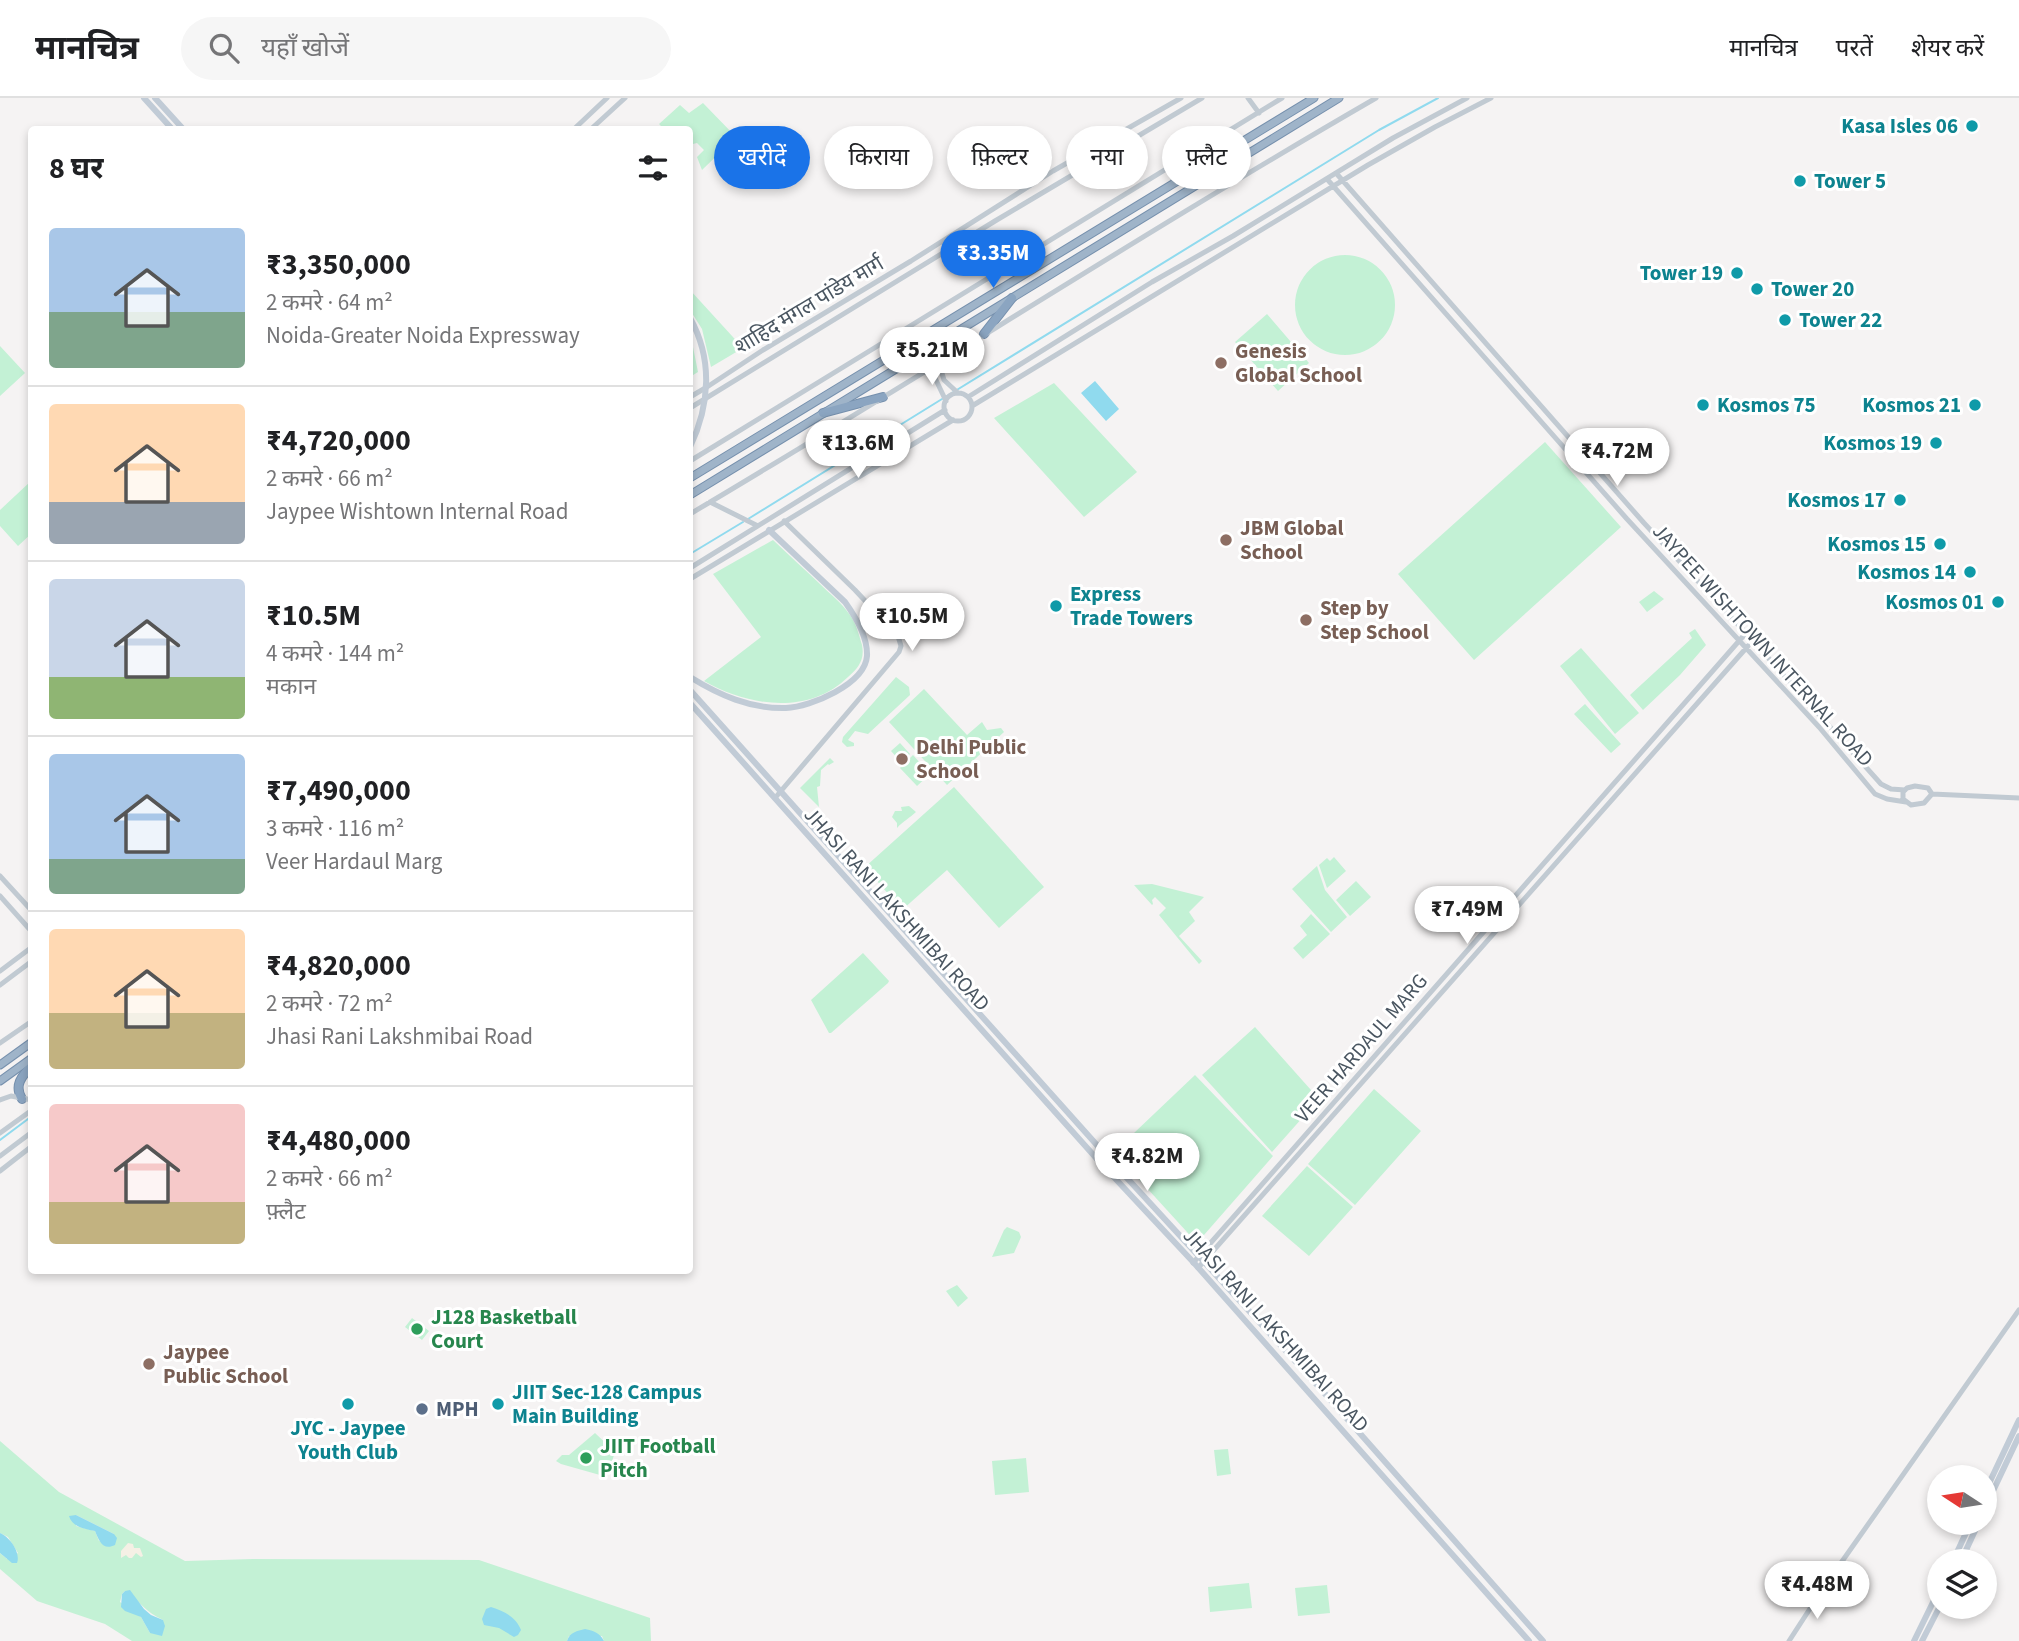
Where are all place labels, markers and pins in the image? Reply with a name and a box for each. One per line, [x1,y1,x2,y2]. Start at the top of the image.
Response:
place label: Kasa Isles 06 [1841,111,1958,141]
marker: Kasa Isles 06 [1964,118,1980,134]
place label: Tower 5 [1814,166,1886,196]
marker: Tower 5 [1792,173,1808,189]
pin: ₹3.35M [936,230,1050,290]
place label: Tower 19 [1640,258,1723,288]
marker: Tower 19 [1729,265,1745,281]
place label: Tower 20 [1771,274,1854,304]
marker: Tower 20 [1749,281,1765,297]
place label: Tower 22 [1799,305,1882,335]
marker: Tower 22 [1777,312,1793,328]
pin: ₹5.21M [875,328,989,387]
place label: Genesis Global School [1235,336,1362,390]
marker: Genesis Global School [1213,355,1229,371]
place label: Kosmos 75 [1717,390,1816,420]
place label: Kosmos 21 [1862,390,1961,420]
marker: Kosmos 75 [1695,397,1711,413]
marker: Kosmos 21 [1967,397,1983,413]
pin: ₹13.6M [801,420,915,480]
pin: ₹4.72M [1560,428,1674,488]
place label: Kosmos 19 [1823,428,1922,458]
marker: Kosmos 19 [1928,435,1944,451]
place label: Kosmos 17 [1787,485,1886,515]
marker: Kosmos 17 [1892,492,1908,508]
place label: JBM Global School [1240,513,1344,567]
place label: Kosmos 15 [1827,529,1926,559]
marker: JBM Global School [1218,532,1234,548]
marker: Kosmos 15 [1932,536,1948,552]
place label: Kosmos 14 [1857,557,1956,587]
marker: Kosmos 14 [1962,564,1978,580]
place label: Express Trade Towers [1070,579,1193,633]
place label: Kosmos 01 [1885,587,1984,617]
place label: Step by Step School [1320,593,1429,647]
pin: ₹10.5M [855,594,969,653]
marker: Kosmos 01 [1990,594,2006,610]
marker: Express Trade Towers [1048,598,1064,614]
marker: Step by Step School [1298,612,1314,628]
place label: Delhi Public School [916,732,1026,786]
marker: Delhi Public School [894,751,910,767]
pin: ₹7.49M [1410,886,1524,946]
pin: ₹4.82M [1090,1134,1204,1193]
place label: J128 Basketball Court [431,1302,577,1356]
marker: J128 Basketball Court [409,1321,425,1337]
place label: Jaypee Public School [163,1337,288,1391]
marker: Jaypee Public School [141,1356,157,1372]
place label: JIIT Sec-128 Campus Main Building [512,1377,702,1431]
place label: MPH [436,1394,479,1424]
marker: JYC - Jaypee Youth Club [340,1396,356,1412]
marker: JIIT Sec-128 Campus Main Building [490,1396,506,1412]
marker: MPH [414,1401,430,1417]
place label: JYC - Jaypee Youth Club [290,1413,406,1467]
place label: JIIT Football Pitch [600,1431,716,1485]
marker: JIIT Football Pitch [578,1450,594,1466]
pin: ₹4.48M [1760,1562,1874,1621]

